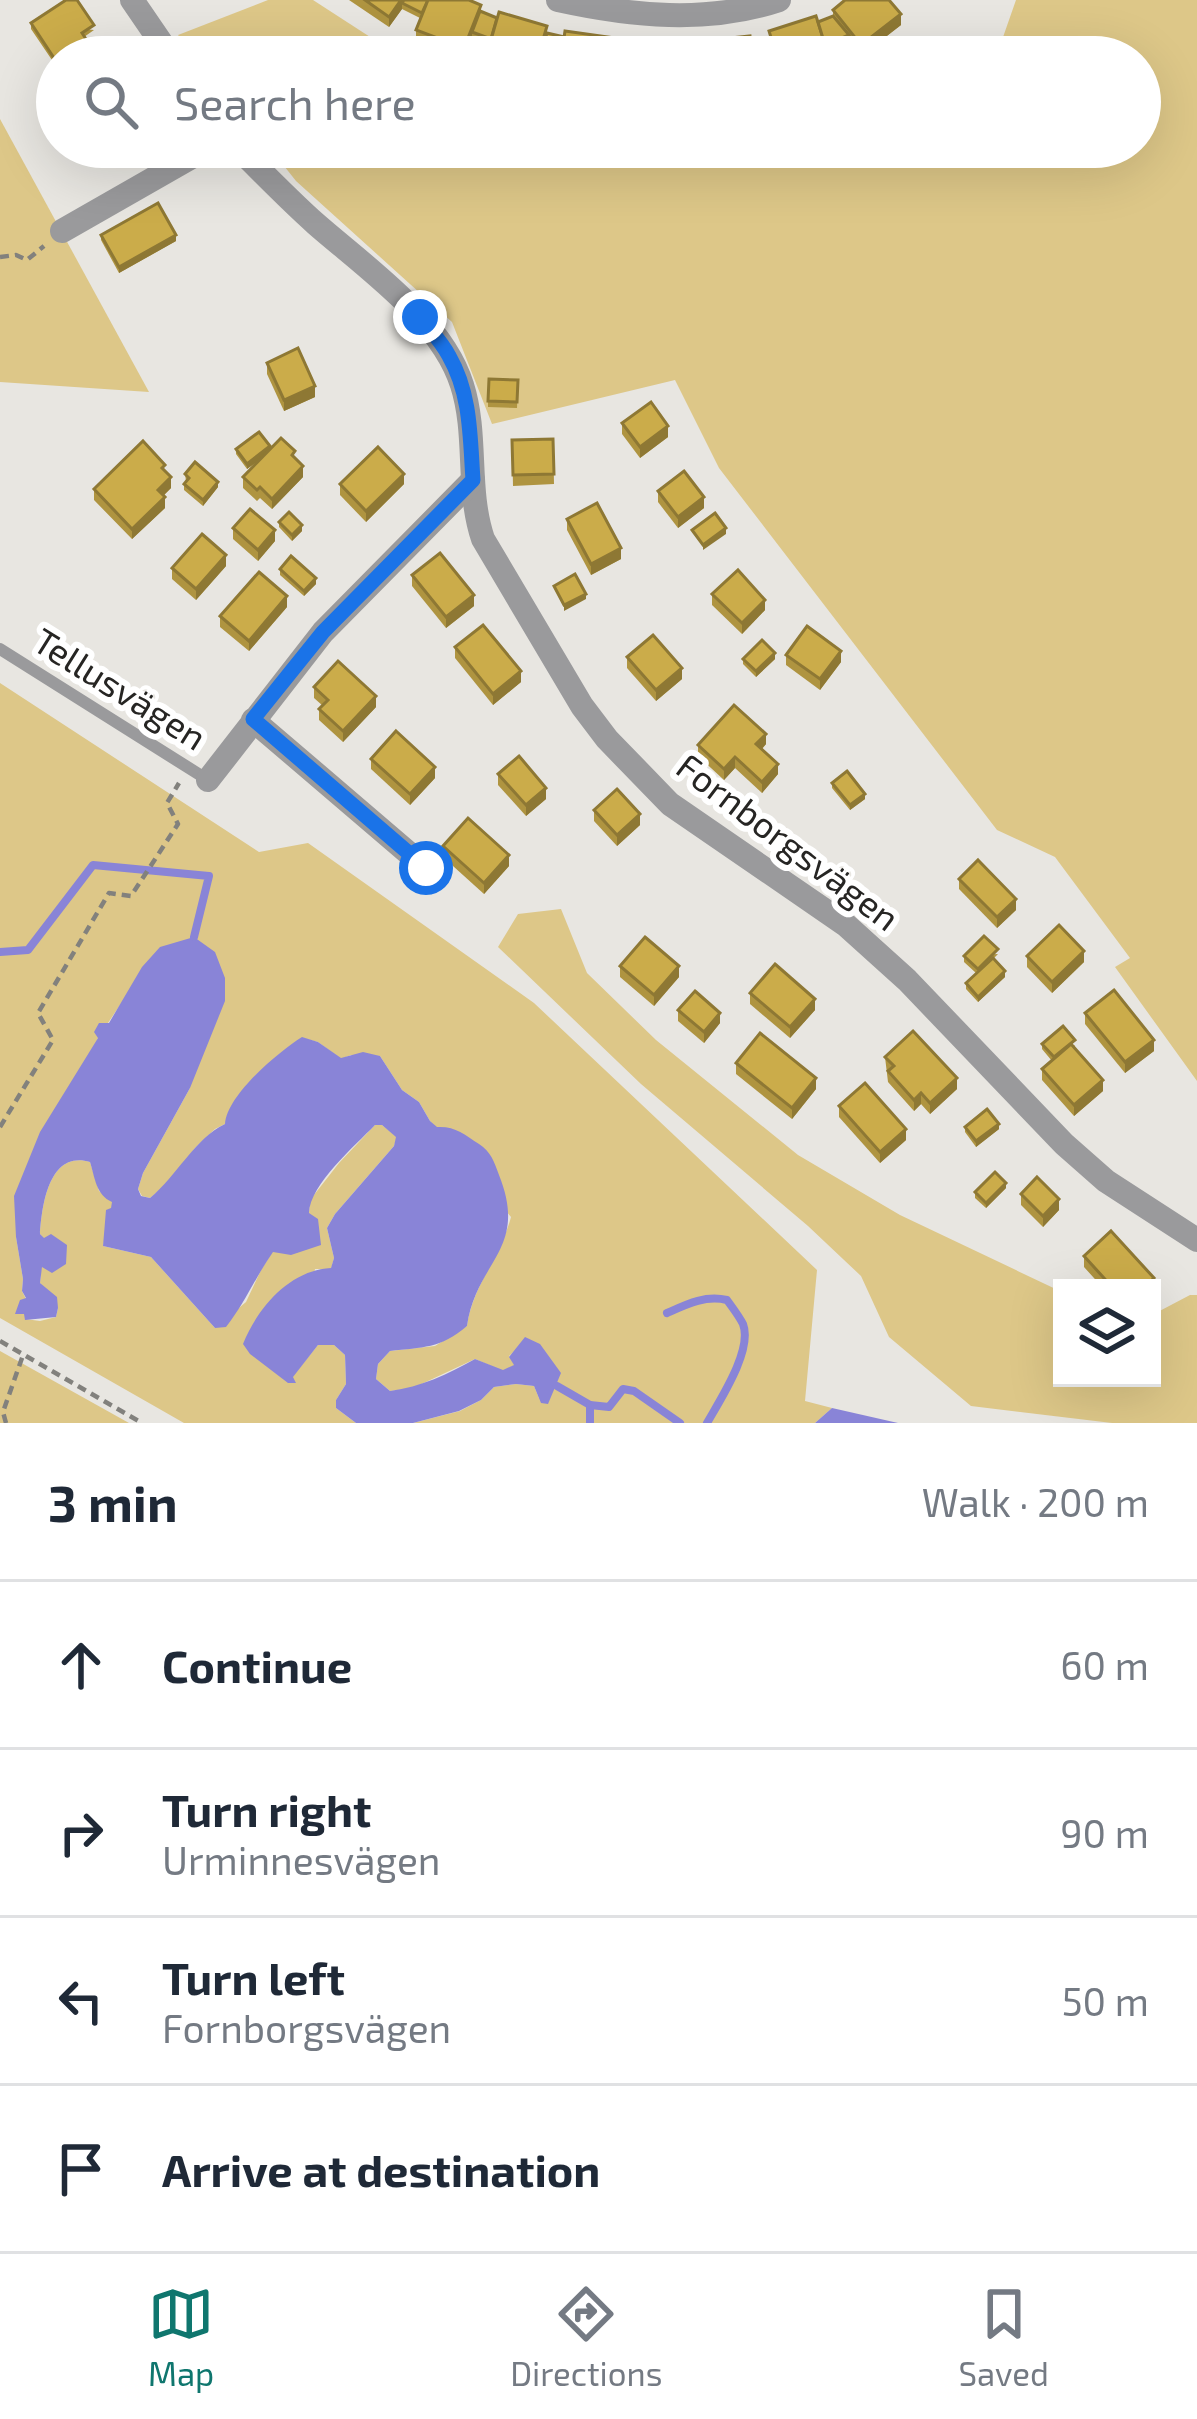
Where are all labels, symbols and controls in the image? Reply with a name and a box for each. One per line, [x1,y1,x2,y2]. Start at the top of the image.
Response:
search box [36,36,1161,168]
icon: search [78,69,144,135]
text: Search here [174,75,416,129]
route end [393,290,447,344]
street label: Tellusvägen [27,618,215,758]
street label: Fornborgsvägen [669,743,908,938]
route start [399,841,453,895]
map controls [1053,1279,1161,1387]
button: layers [1053,1279,1161,1387]
text: 3 min [48,1471,178,1532]
text: Walk · 200 m [922,1478,1149,1525]
icon: ahead [48,1632,114,1698]
text: Continue [162,1638,352,1692]
text: 60 m [1060,1641,1149,1688]
text: Turn right [162,1782,371,1836]
icon: right [48,1800,114,1866]
text: 90 m [1060,1809,1149,1856]
text: Urminnesvägen [162,1836,441,1883]
text: Turn left [162,1950,345,2004]
icon: left [48,1968,114,2034]
text: 50 m [1062,1977,1149,2024]
text: Fornborgsvägen [162,2004,451,2051]
icon: arrive [48,2136,114,2202]
text: Arrive at destination [162,2142,600,2196]
tab: Map [148,2281,214,2393]
tab: Directions [510,2281,662,2393]
tab: Saved [958,2281,1049,2393]

